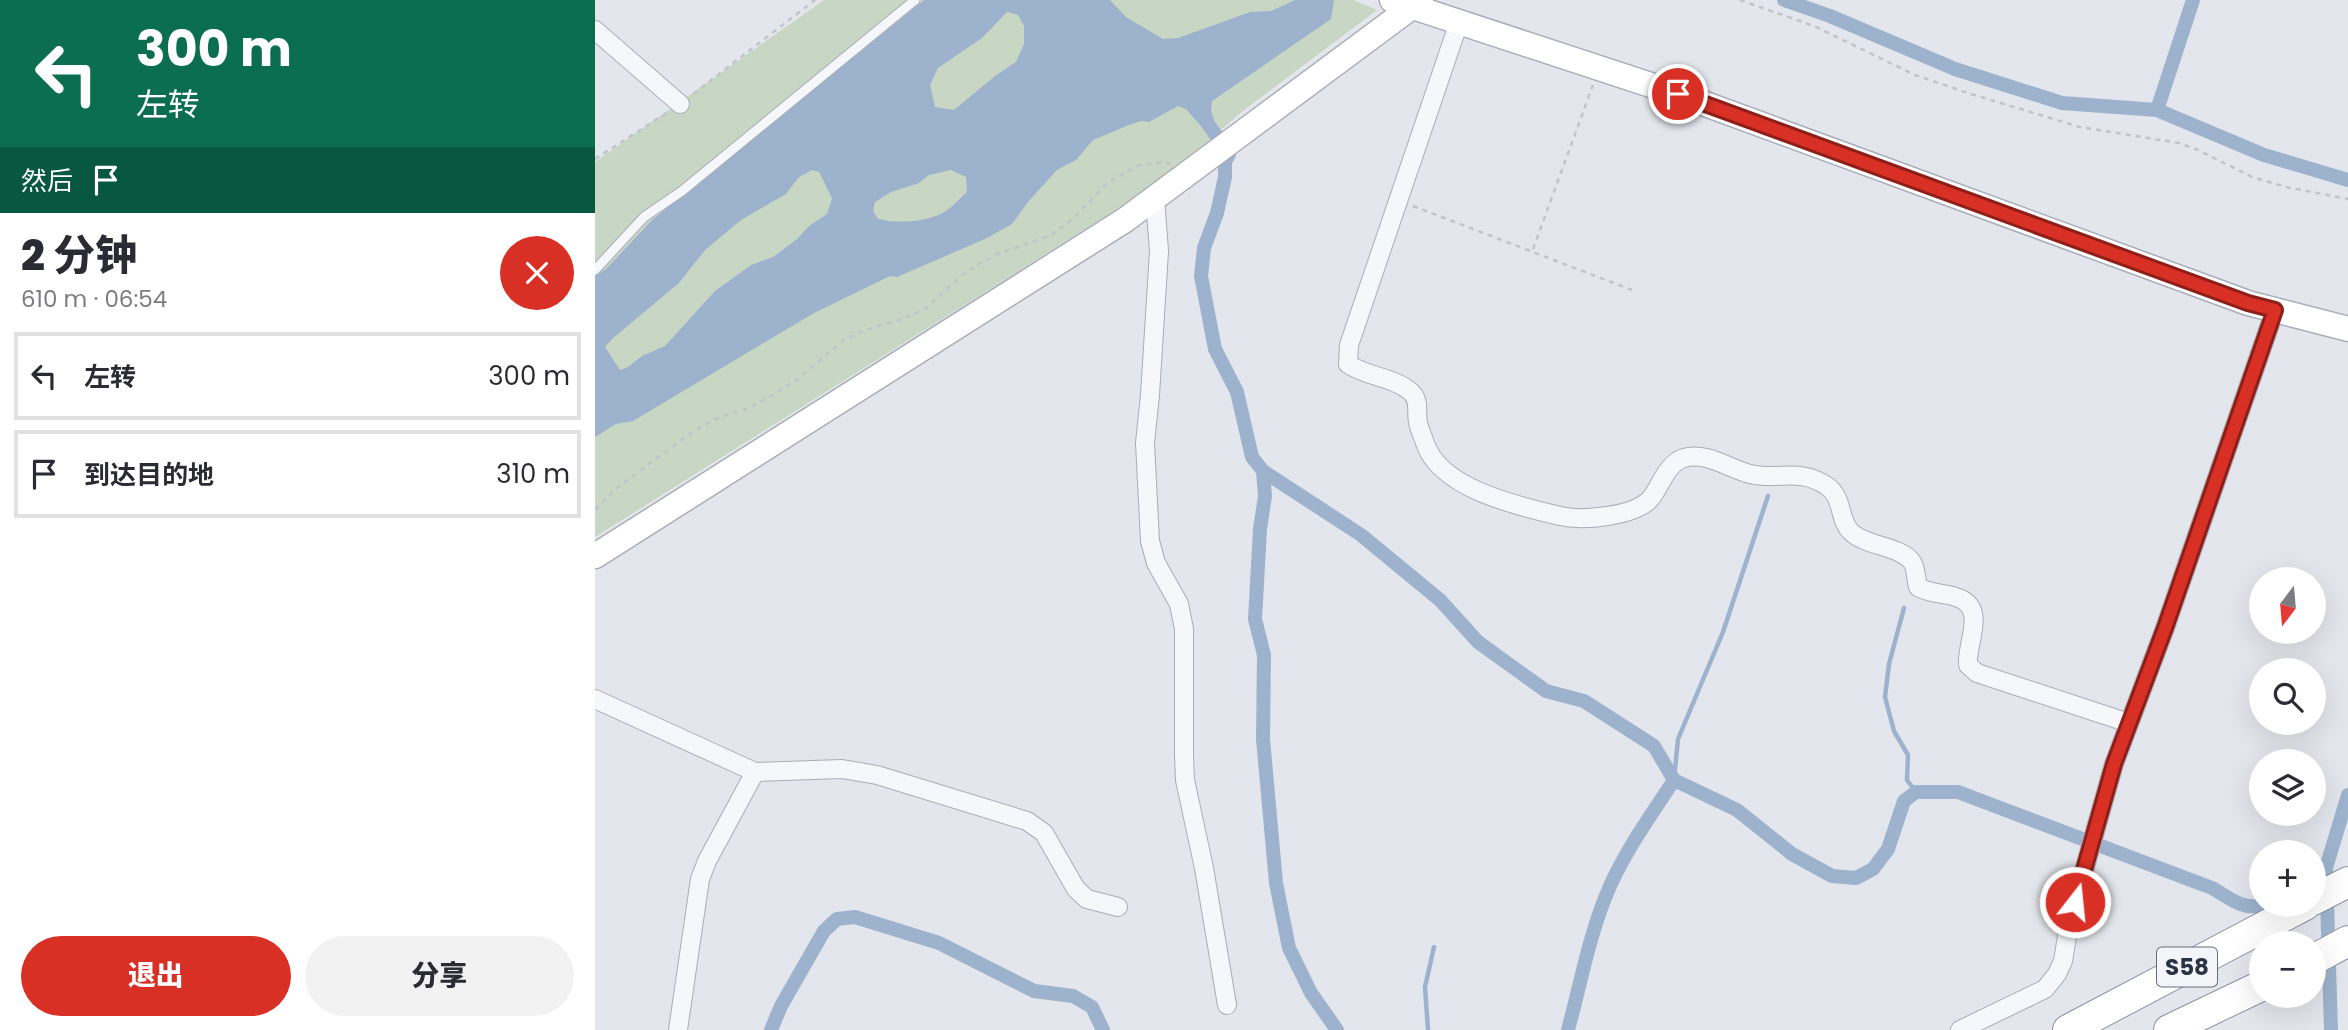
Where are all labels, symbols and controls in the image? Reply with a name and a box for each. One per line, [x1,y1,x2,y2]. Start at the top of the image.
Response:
text: 300 m [136,15,292,83]
icon: left [21,28,112,119]
pin [1648,64,1708,124]
icon: arrive [1659,75,1697,113]
text: 左转 [136,82,200,127]
icon: arrive [87,161,125,199]
text: 然后 [21,163,73,199]
text: 2 分钟 [21,226,137,285]
button: close [500,236,574,310]
text: 610 m · 06:54 [21,283,167,315]
icon: left [25,357,63,395]
text: 300 m [488,358,570,394]
text: 左转 [84,359,136,395]
icon: arrive [25,455,63,493]
text: 310 m [496,456,570,492]
text: 到达目的地 [84,457,214,493]
north arrow [2249,567,2326,644]
map controls [2249,567,2326,1008]
button: search [2249,658,2326,735]
button: layers [2249,749,2326,826]
button: + [2249,840,2326,917]
position arrow [2038,865,2112,939]
button: − [2249,931,2326,1008]
button: 退出 [21,936,291,1016]
button: 分享 [305,936,574,1016]
road number: S58 [2157,948,2217,986]

